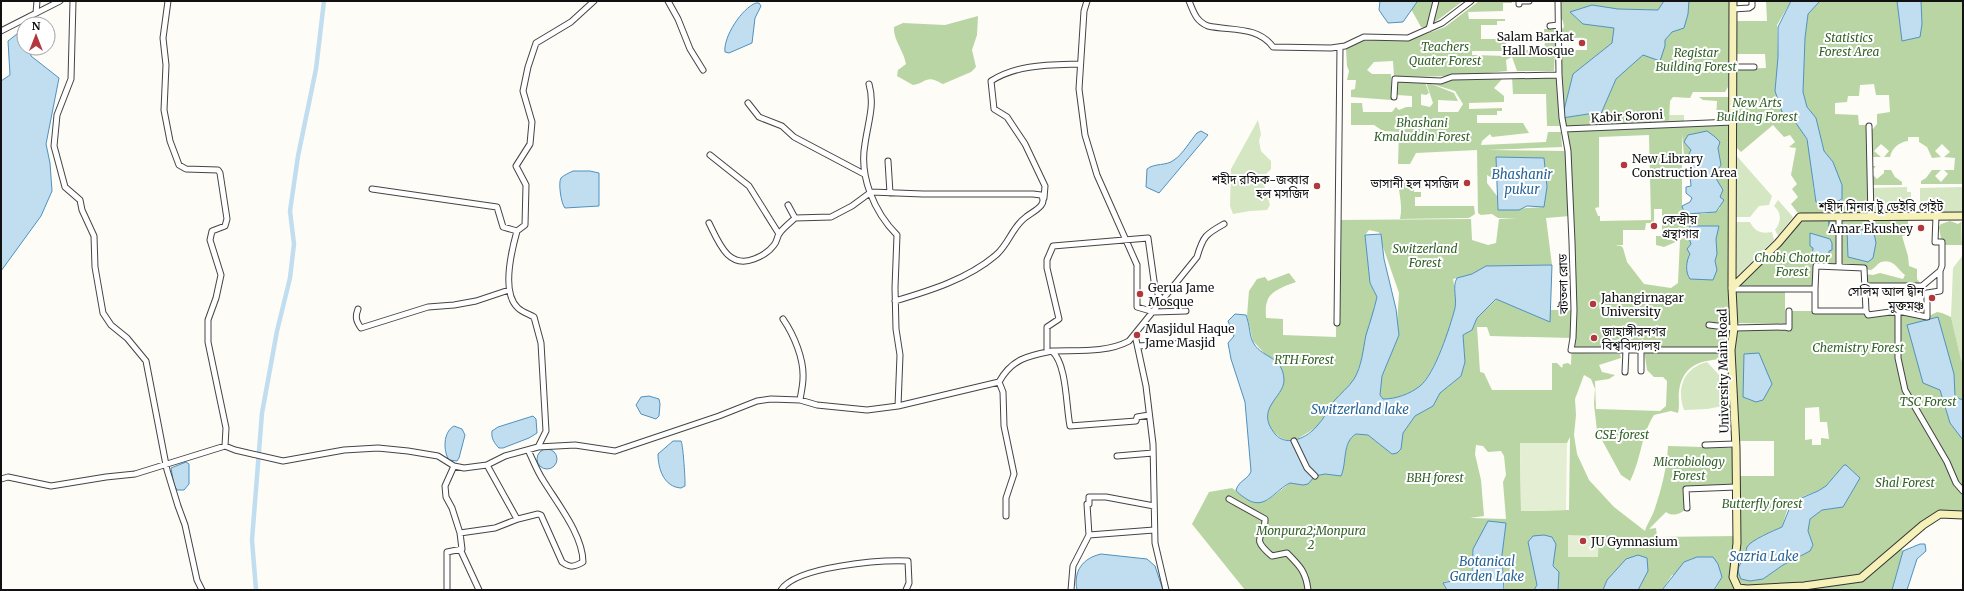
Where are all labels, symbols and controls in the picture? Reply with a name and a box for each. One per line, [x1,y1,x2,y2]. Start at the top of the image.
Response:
north arrow [16,16,56,56]
text: N [32,19,41,33]
place label: Salam Barkat Hall Mosque [1497,29,1574,58]
park label: Statistics Forest Area [1818,30,1879,59]
marker: Salam Barkat Hall Mosque [1577,38,1587,48]
park label: Teachers Quater Forest [1409,39,1482,68]
park label: Registar Building Forest [1655,45,1737,74]
park label: New Arts Building Forest [1716,95,1798,124]
street label: Kabir Soroni [1590,107,1664,125]
park label: Bhashani Kmaluddin Forest [1373,115,1471,144]
place label: New Library Construction Area [1632,151,1737,180]
marker: New Library Construction Area [1619,160,1629,170]
water label: Bhashanir pukur [1491,166,1553,198]
place label: শহীদ রফিক-জব্বার হল মসজিদ [1211,172,1310,201]
place label: ভাসানী হল মসজিদ [1369,176,1459,191]
marker: ভাসানী হল মসজিদ [1462,178,1472,188]
marker: শহীদ রফিক-জব্বার হল মসজিদ [1312,181,1322,191]
street label: শহীদ মিনার টু ডেইরি গেইট [1818,199,1944,215]
place label: কেন্দ্রীয় গ্রন্থাগার [1662,212,1700,241]
marker: কেন্দ্রীয় গ্রন্থাগার [1649,221,1659,231]
place label: Amar Ekushey [1827,221,1913,236]
marker: Amar Ekushey [1916,223,1926,233]
park label: Switzerland Forest [1393,241,1457,270]
park label: Chobi Chottor Forest [1754,250,1831,279]
street label: বটতলা রোড [1555,253,1571,315]
place label: Gerua Jame Mosque [1148,280,1214,309]
place label: সেলিম আল দ্বীন মুক্তমঞ্চ [1848,284,1925,314]
marker: Gerua Jame Mosque [1135,289,1145,299]
place label: Jahangirnagar University [1600,290,1684,319]
marker: সেলিম আল দ্বীন মুক্তমঞ্চ [1927,293,1937,303]
marker: Jahangirnagar University [1588,299,1598,309]
street label: University Main Road [1714,309,1732,433]
place label: Masjidul Haque Jame Masjid [1144,321,1235,350]
place label: জাহাঙ্গীরনগর বিশ্ববিদ্যালয় [1601,324,1667,353]
marker: Masjidul Haque Jame Masjid [1132,330,1142,340]
marker: জাহাঙ্গীরনগর বিশ্ববিদ্যালয় [1589,333,1599,343]
park label: Chemistry Forest [1812,340,1905,355]
park label: RTH Forest [1274,352,1335,367]
park label: TSC Forest [1899,394,1957,409]
water label: Switzerland lake [1311,401,1409,418]
park label: CSE forest [1595,427,1650,442]
park label: Microbiology Forest [1652,454,1725,483]
park label: BBH forest [1406,470,1464,485]
park label: Shal Forest [1875,475,1935,490]
park label: Butterfly forest [1722,496,1803,511]
park label: Monpura2;Monpura 2 [1255,523,1366,552]
place label: JU Gymnasium [1590,534,1678,549]
marker: JU Gymnasium [1578,536,1588,546]
water label: Sazria Lake [1729,548,1799,565]
water label: Botanical Garden Lake [1450,553,1525,585]

